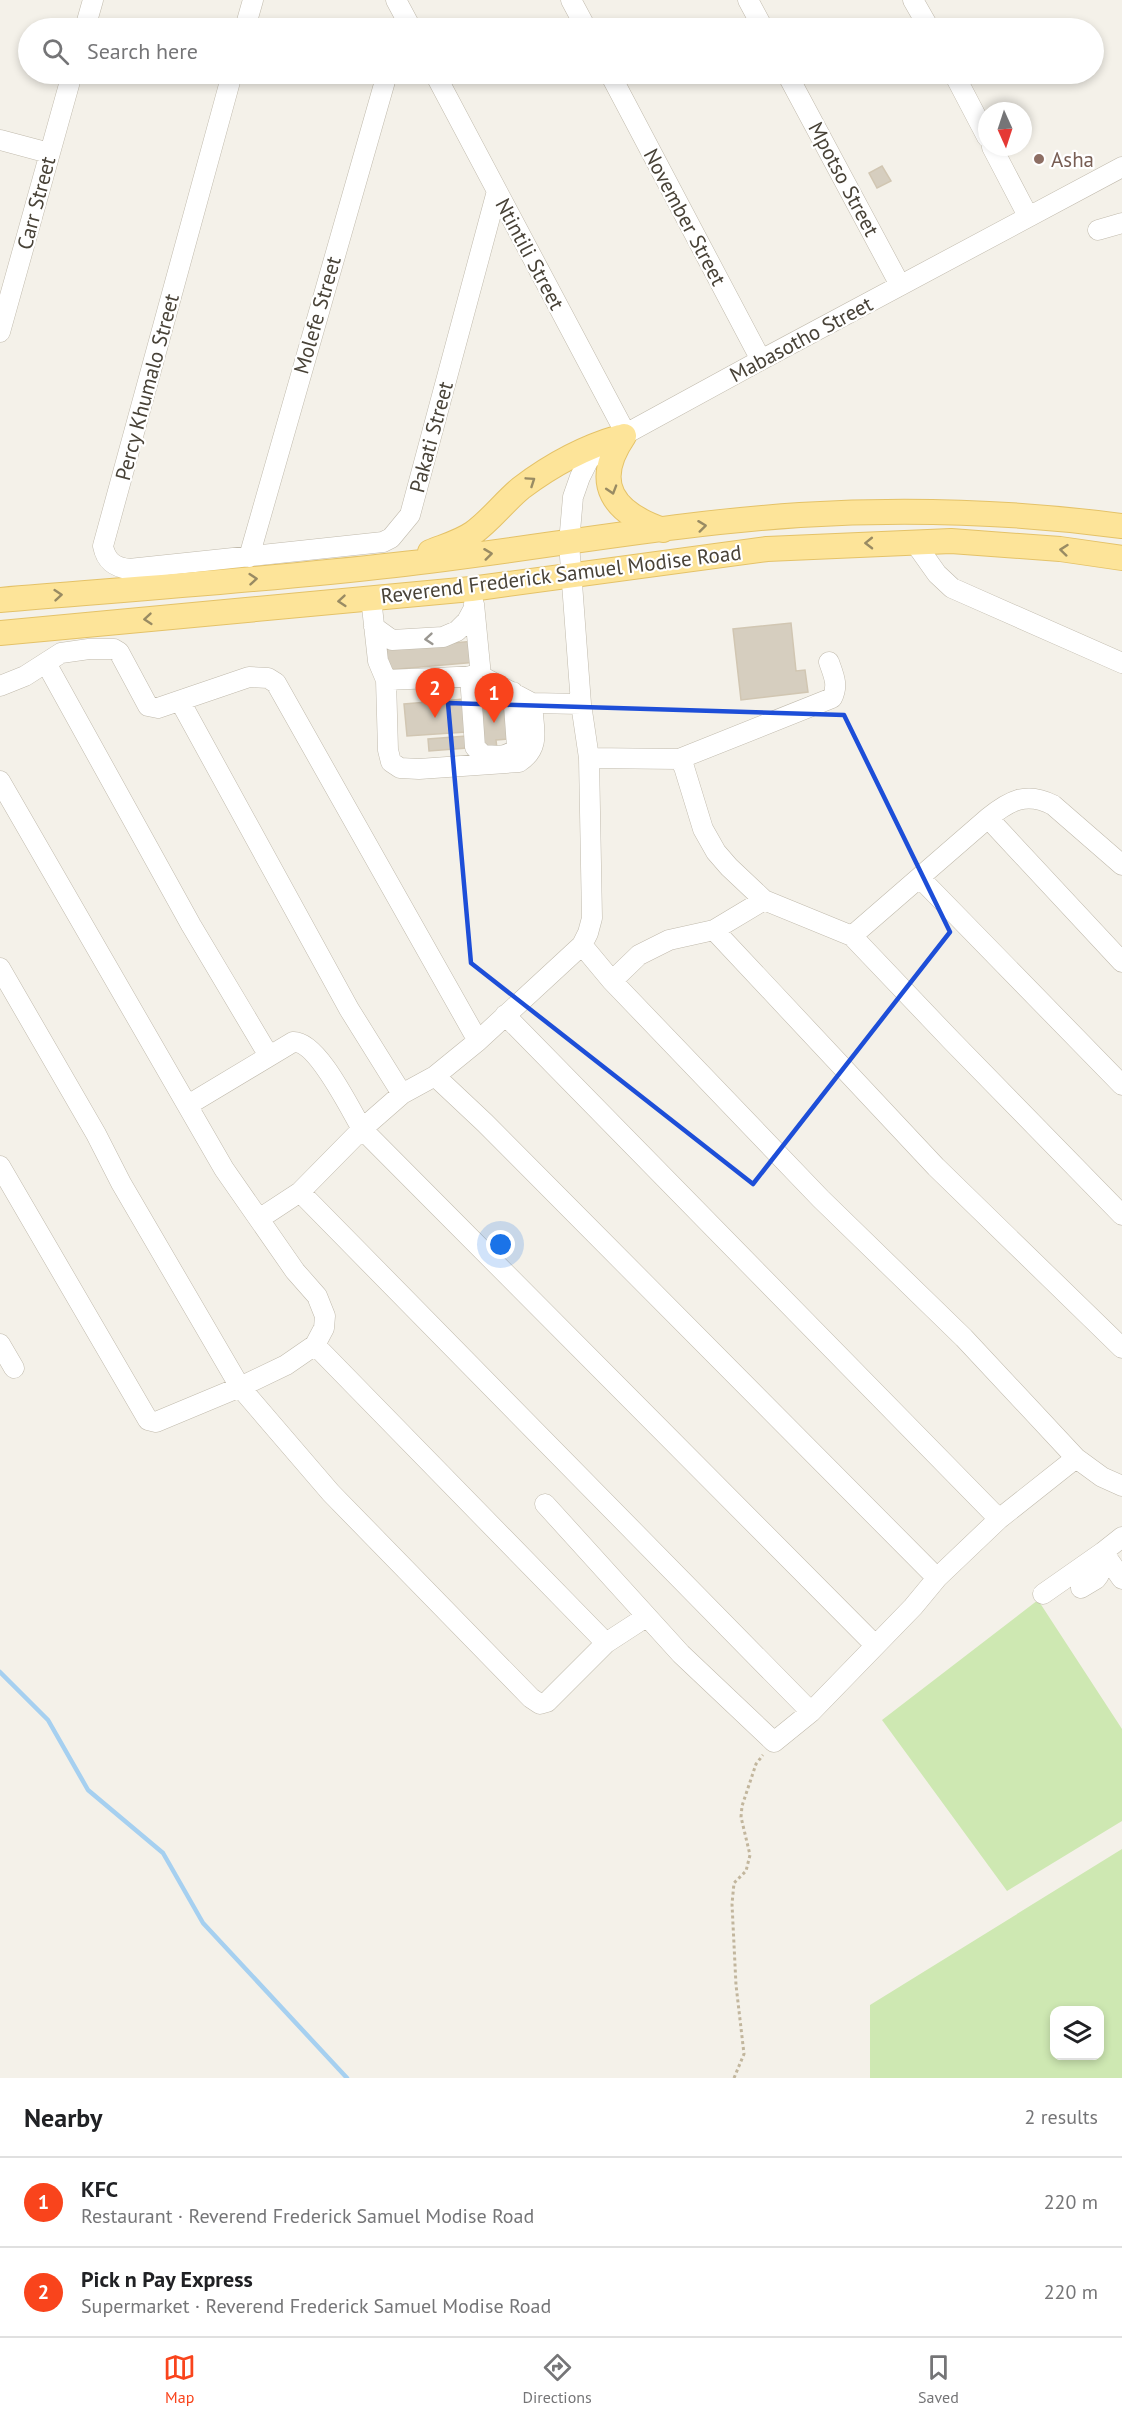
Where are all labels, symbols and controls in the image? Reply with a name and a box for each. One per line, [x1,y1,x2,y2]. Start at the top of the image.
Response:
search box [18,18,1104,84]
icon: search [39,35,72,68]
text: Search here [87,37,198,65]
north arrow [978,102,1032,156]
street label: Mpotso Street [803,117,885,241]
street label: November Street [638,144,732,290]
place label: Asha [1051,146,1094,173]
marker: Asha [1032,152,1046,166]
street label: Carr Street [11,153,61,253]
street label: Ntintili Street [489,194,571,314]
street label: Molefe Street [287,253,347,377]
street label: Mabasotho Street [725,290,877,388]
street label: Percy Khumalo Street [109,291,185,483]
street label: Pakati Street [403,379,459,495]
one-way arrow [525,477,536,488]
one-way arrow [605,484,617,495]
one-way arrow [698,520,707,532]
one-way arrow [865,537,874,549]
street label: Reverend Frederick Samuel Modise Road [379,538,743,610]
one-way arrow [1060,544,1069,557]
one-way arrow [484,548,493,560]
one-way arrow [248,573,257,586]
one-way arrow [54,589,63,602]
one-way arrow [337,594,346,607]
one-way arrow [143,612,152,625]
one-way arrow [425,632,434,645]
pin: 2 [416,668,454,718]
pin: 1 [474,674,514,723]
your location [486,1230,515,1259]
map controls [1050,2006,1104,2060]
button: layers [1050,2006,1104,2060]
text: Nearby [24,2101,102,2134]
text: 2 results [1025,2104,1098,2130]
text: KFC [81,2175,118,2203]
text: 1 [38,2189,49,2215]
text: 220 m [1044,2189,1098,2215]
text: Restaurant · Reverend Frederick Samuel Modise Road [81,2203,534,2229]
text: Pick n Pay Express [81,2265,253,2293]
text: 2 [38,2279,49,2305]
text: 220 m [1044,2279,1098,2305]
text: Supermarket · Reverend Frederick Samuel Modise Road [81,2293,551,2319]
tab: Map [163,2351,196,2407]
tab: Directions [523,2351,592,2407]
tab: Saved [918,2351,959,2407]

